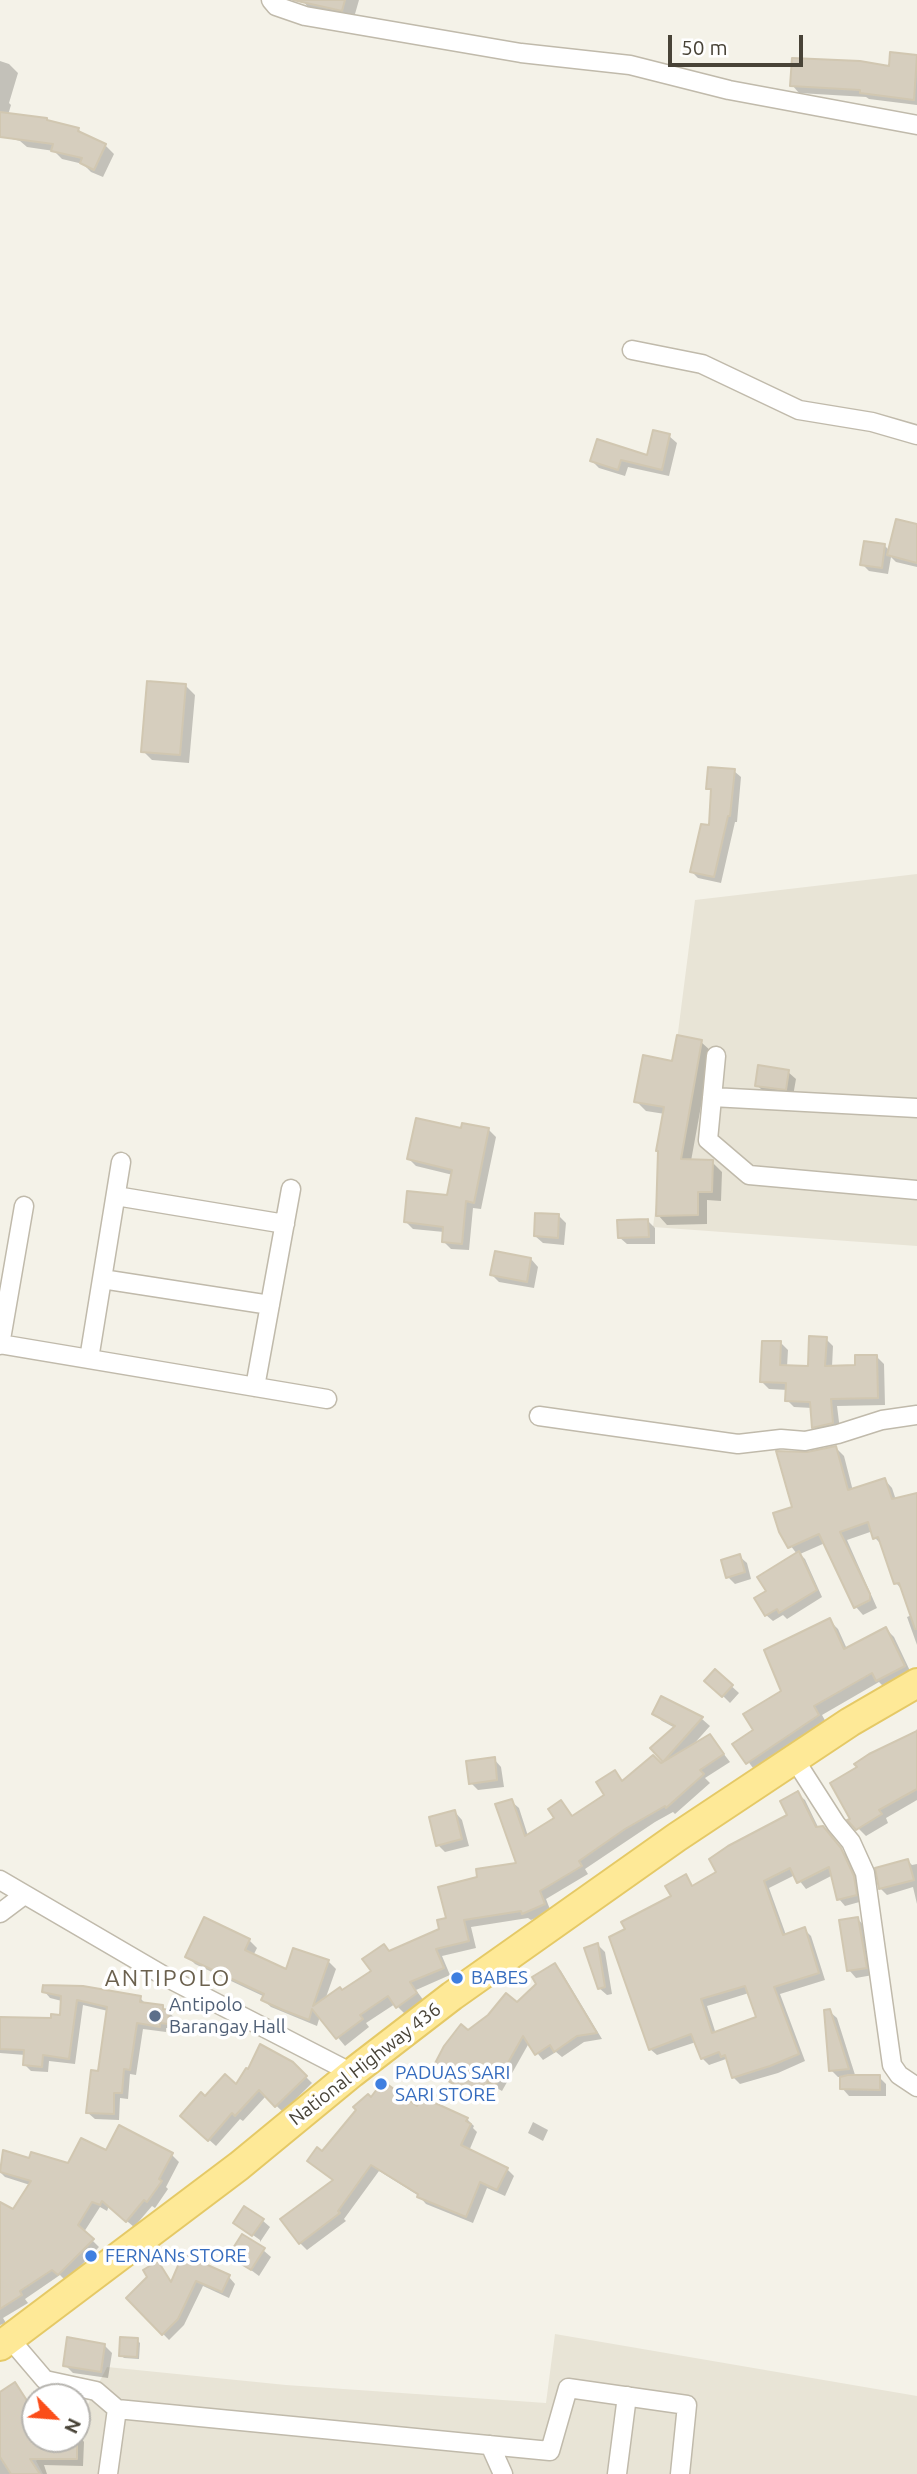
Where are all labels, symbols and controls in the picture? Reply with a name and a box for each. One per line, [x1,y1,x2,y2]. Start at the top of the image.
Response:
scale bar [672,21,807,65]
text: 50 m [681,35,728,59]
district label: ANTIPOLO [106,1964,230,1992]
place label: BABES [471,1967,528,1989]
marker: BABES [449,1970,465,1986]
place label: Antipolo Barangay Hall [169,1994,286,2038]
street label: National Highway 436 [285,1998,445,2130]
marker: Antipolo Barangay Hall [147,2008,163,2024]
place label: PADUAS SARI SARI STORE [395,2062,510,2106]
marker: PADUAS SARI SARI STORE [373,2076,389,2092]
place label: FERNANs STORE [105,2245,247,2267]
marker: FERNANs STORE [83,2248,99,2264]
north arrow [21,2383,91,2453]
text: N [60,2415,86,2437]

